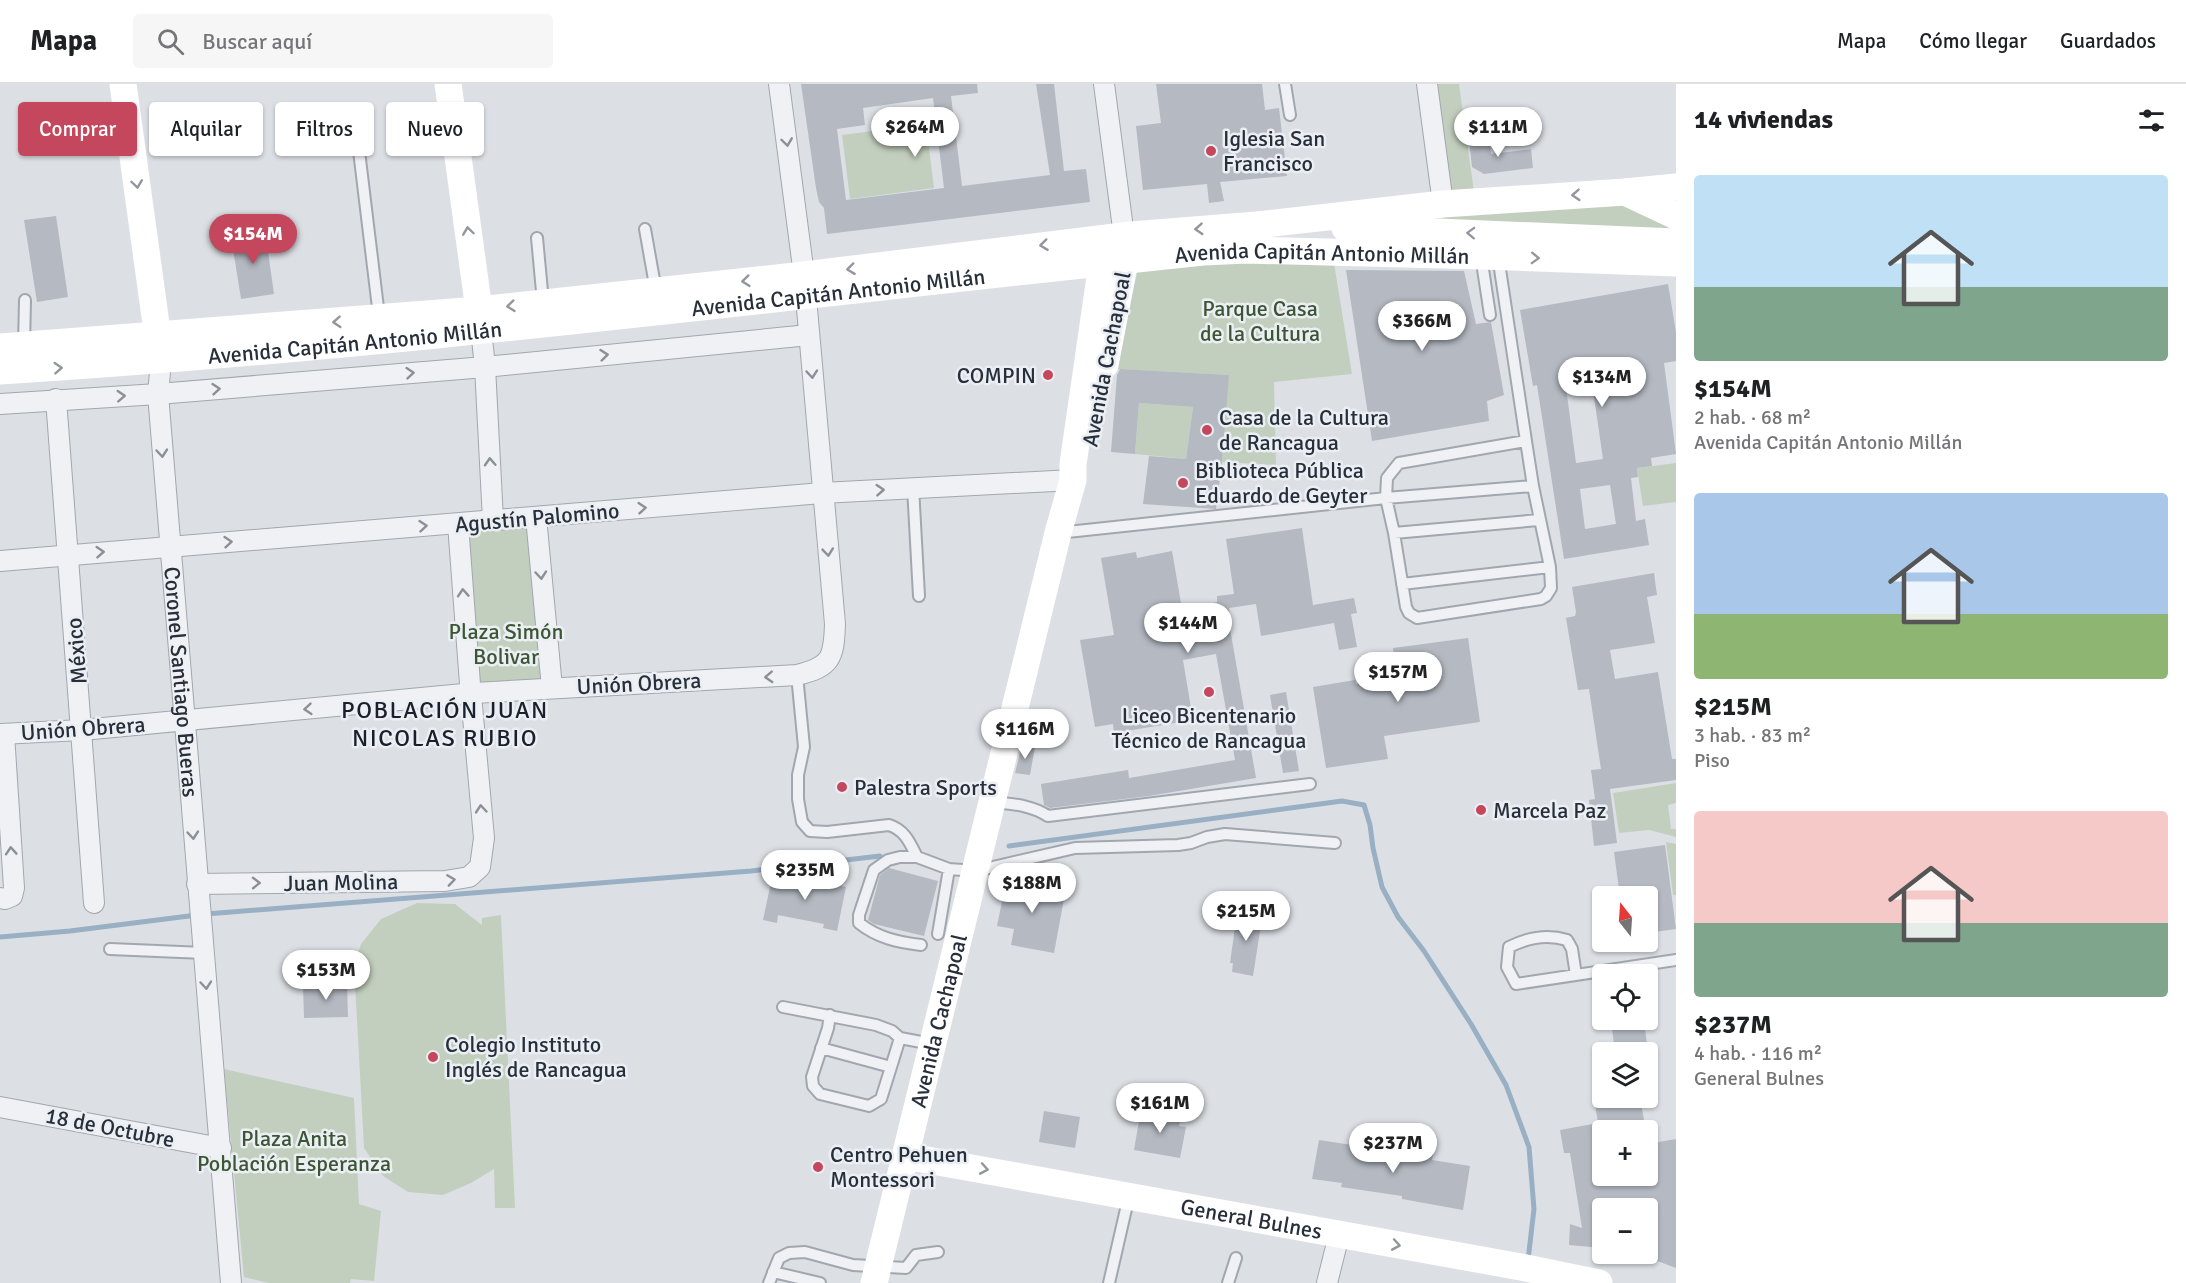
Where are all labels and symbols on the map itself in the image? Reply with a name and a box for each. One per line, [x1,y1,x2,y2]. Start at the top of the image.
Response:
pin: $264M [873,107,957,158]
pin: $111M [1456,107,1540,158]
place label: Iglesia San Francisco [1223,125,1325,177]
one-way arrow [780,137,792,147]
marker: Iglesia San Francisco [1204,144,1218,158]
one-way arrow [130,179,142,188]
one-way arrow [1571,189,1580,202]
pin: $154M [211,214,295,265]
one-way arrow [1194,223,1203,236]
one-way arrow [463,227,475,236]
one-way arrow [1466,227,1475,240]
street label: Avenida Capitán Antonio Millán [1173,237,1470,270]
one-way arrow [1040,239,1049,251]
one-way arrow [1530,251,1539,264]
one-way arrow [846,262,856,275]
street label: Avenida Capitán Antonio Millán [690,263,987,322]
street label: Avenida Cachapoal [1076,269,1137,449]
one-way arrow [742,274,751,287]
park label: Parque Casa de la Cultura [1200,295,1320,347]
one-way arrow [506,299,515,312]
pin: $366M [1380,301,1464,352]
street label: Avenida Capitán Antonio Millán [207,315,503,370]
one-way arrow [332,316,341,329]
one-way arrow [600,349,609,362]
pin: $134M [1560,357,1644,408]
one-way arrow [54,361,63,374]
place label: COMPIN [957,362,1036,389]
one-way arrow [406,367,415,380]
marker: COMPIN [1041,368,1055,382]
one-way arrow [806,369,819,378]
one-way arrow [211,383,220,396]
one-way arrow [117,390,126,403]
place label: Casa de la Cultura de Rancagua [1219,404,1389,456]
marker: Casa de la Cultura de Rancagua [1200,423,1214,437]
one-way arrow [156,448,169,457]
place label: Biblioteca Pública Eduardo de Geyter [1195,457,1367,509]
one-way arrow [483,458,496,467]
marker: Biblioteca Pública Eduardo de Geyter [1176,476,1190,490]
one-way arrow [876,483,885,496]
street label: Agustín Palomino [454,497,620,538]
one-way arrow [638,502,647,515]
one-way arrow [418,520,427,533]
one-way arrow [224,536,233,549]
one-way arrow [96,546,105,559]
one-way arrow [821,547,834,556]
street label: Coronel Santiago Bueras [158,566,204,798]
one-way arrow [534,571,547,580]
one-way arrow [457,589,470,598]
pin: $144M [1146,603,1230,654]
street label: México [60,617,93,685]
park label: Plaza Simón Bolivar [448,618,564,670]
pin: $157M [1356,652,1440,703]
street label: Unión Obrera [576,667,702,700]
one-way arrow [765,670,774,683]
marker: Liceo Bicentenario Técnico de Rancagua [1202,685,1216,699]
district label: POBLACIÓN JUAN NICOLAS RUBIO [341,695,549,753]
one-way arrow [303,702,312,715]
place label: Liceo Bicentenario Técnico de Rancagua [1112,702,1306,754]
pin: $116M [983,709,1067,760]
street label: Unión Obrera [20,711,146,746]
place label: Palestra Sports [854,774,997,801]
marker: Palestra Sports [835,780,849,794]
place label: Marcela Paz [1493,797,1606,824]
marker: Marcela Paz [1474,803,1488,817]
one-way arrow [475,804,488,813]
one-way arrow [187,831,200,840]
one-way arrow [5,846,18,855]
pin: $235M [763,850,847,901]
pin: $188M [990,863,1074,914]
street label: Juan Molina [283,868,399,897]
one-way arrow [446,874,455,886]
one-way arrow [251,877,260,889]
north arrow [1592,886,1658,952]
pin: $215M [1204,891,1288,942]
street label: Avenida Cachapoal [905,931,973,1111]
pin: $153M [284,950,368,1001]
one-way arrow [199,980,212,989]
place label: Colegio Instituto Inglés de Rancagua [445,1031,627,1083]
marker: Colegio Instituto Inglés de Rancagua [426,1050,440,1064]
pin: $161M [1118,1083,1202,1134]
street label: 18 de Octubre [43,1102,177,1153]
pin: $237M [1351,1123,1435,1174]
park label: Plaza Anita Población Esperanza [197,1125,391,1177]
place label: Centro Pehuen Montessori [830,1141,968,1193]
marker: Centro Pehuen Montessori [811,1160,825,1174]
one-way arrow [978,1162,988,1175]
street label: General Bulnes [1179,1193,1324,1245]
one-way arrow [1391,1238,1401,1251]

